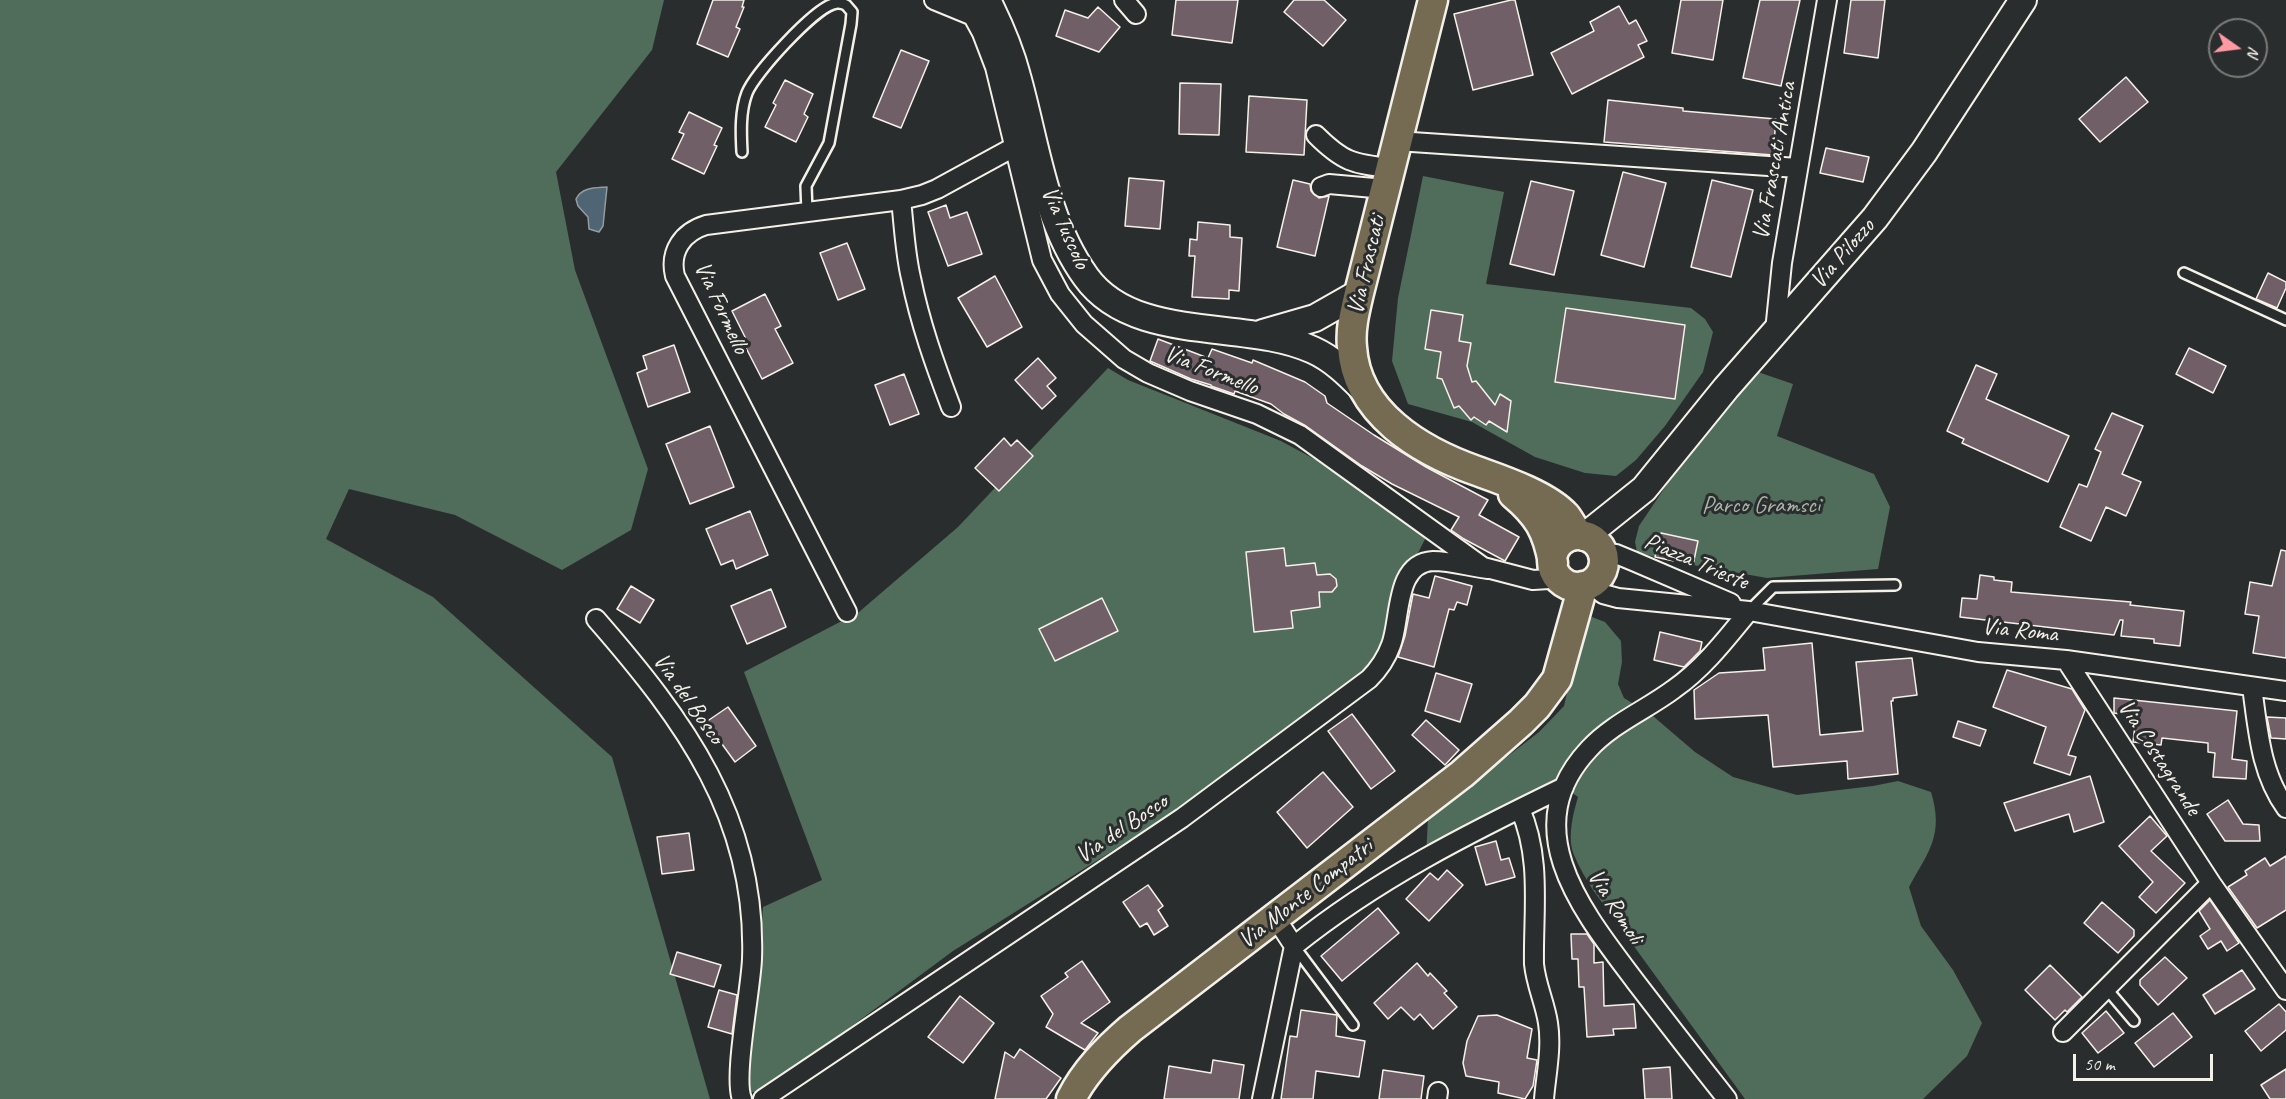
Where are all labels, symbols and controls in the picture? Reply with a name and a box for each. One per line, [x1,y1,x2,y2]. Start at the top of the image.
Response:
north arrow [2208,18,2268,78]
text: N [2243,45,2264,59]
street label: Via Frascati Antica [1747,80,1803,242]
street label: Via Tuscolo [1034,182,1096,274]
street label: Via Frascati [1342,213,1392,317]
street label: Via Pilozzo [1805,213,1881,295]
street label: Via Formello [687,257,755,359]
street label: Via Formello [1160,340,1262,402]
park label: Parco Gramsci [1702,492,1820,520]
street label: Piazza Trieste [1640,527,1752,597]
street label: Via Roma [1981,613,2059,649]
street label: Via del Bosco [646,648,730,750]
street label: Via Costagrande [2111,695,2207,821]
street label: Via del Bosco [1071,788,1173,870]
street label: Via Monte Compatri [1233,833,1379,955]
street label: Via Romoli [1581,864,1649,950]
scale bar [2076,1042,2216,1080]
text: 50 m [2084,1053,2115,1075]

